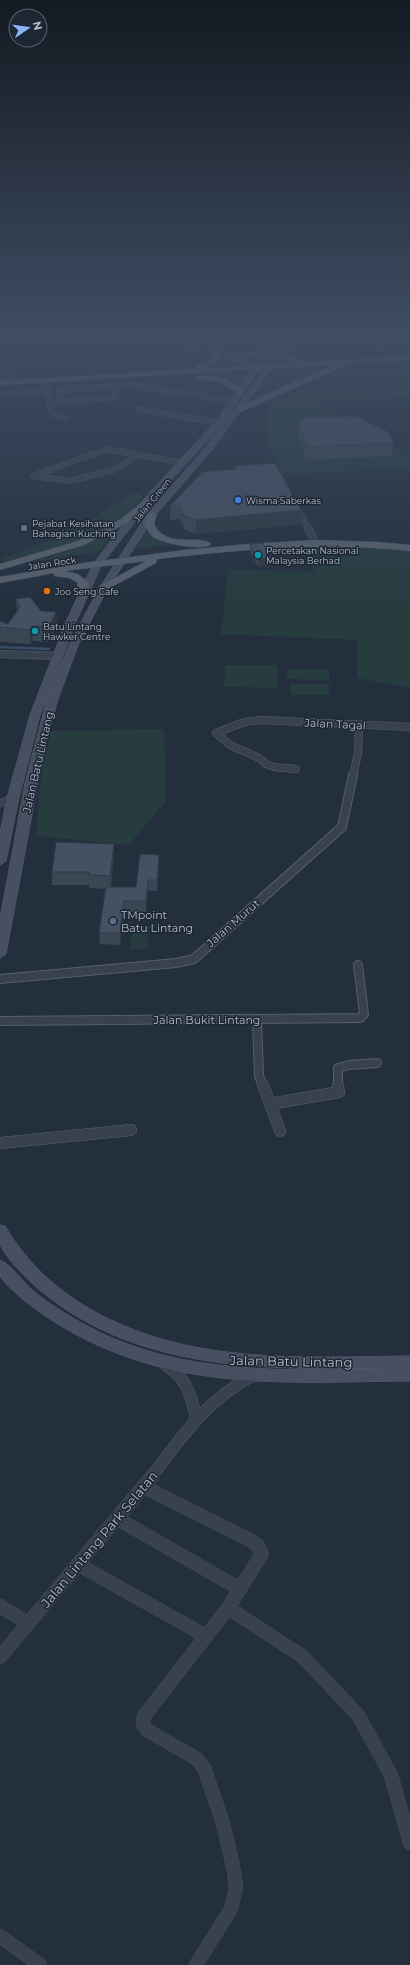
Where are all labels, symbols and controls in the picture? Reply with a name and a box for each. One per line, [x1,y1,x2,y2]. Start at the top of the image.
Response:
north arrow [8,8,48,48]
text: N [30,20,46,32]
street label: Jalan Green [130,476,173,525]
marker: Wisma Saberkas [233,495,243,505]
place label: Wisma Saberkas [246,495,321,506]
place label: Pejabat Kesihatan Bahagian Kuching [32,518,116,539]
marker: Pejabat Kesihatan Bahagian Kuching [19,523,29,533]
place label: Percetakan Nasional Malaysia Berhad [266,545,358,566]
marker: Percetakan Nasional Malaysia Berhad [253,550,263,560]
street label: Jalan Rock [26,554,77,572]
marker: Joo Seng Cafe [42,586,52,596]
place label: Joo Seng Cafe [54,586,119,597]
place label: Batu Lintang Hawker Centre [43,621,111,642]
marker: Batu Lintang Hawker Centre [30,626,40,636]
street label: Jalan Batu Lintang [19,710,57,815]
street label: Jalan Tagal [303,715,366,733]
street label: Jalan Murut [203,896,263,951]
place label: TMpoint Batu Lintang [121,908,193,935]
marker: TMpoint Batu Lintang [108,916,118,926]
street label: Jalan Bukit Lintang [153,1013,260,1027]
street label: Jalan Batu Lintang [228,1352,353,1370]
street label: Jalan Lintang Park Selatan [37,1468,161,1611]

